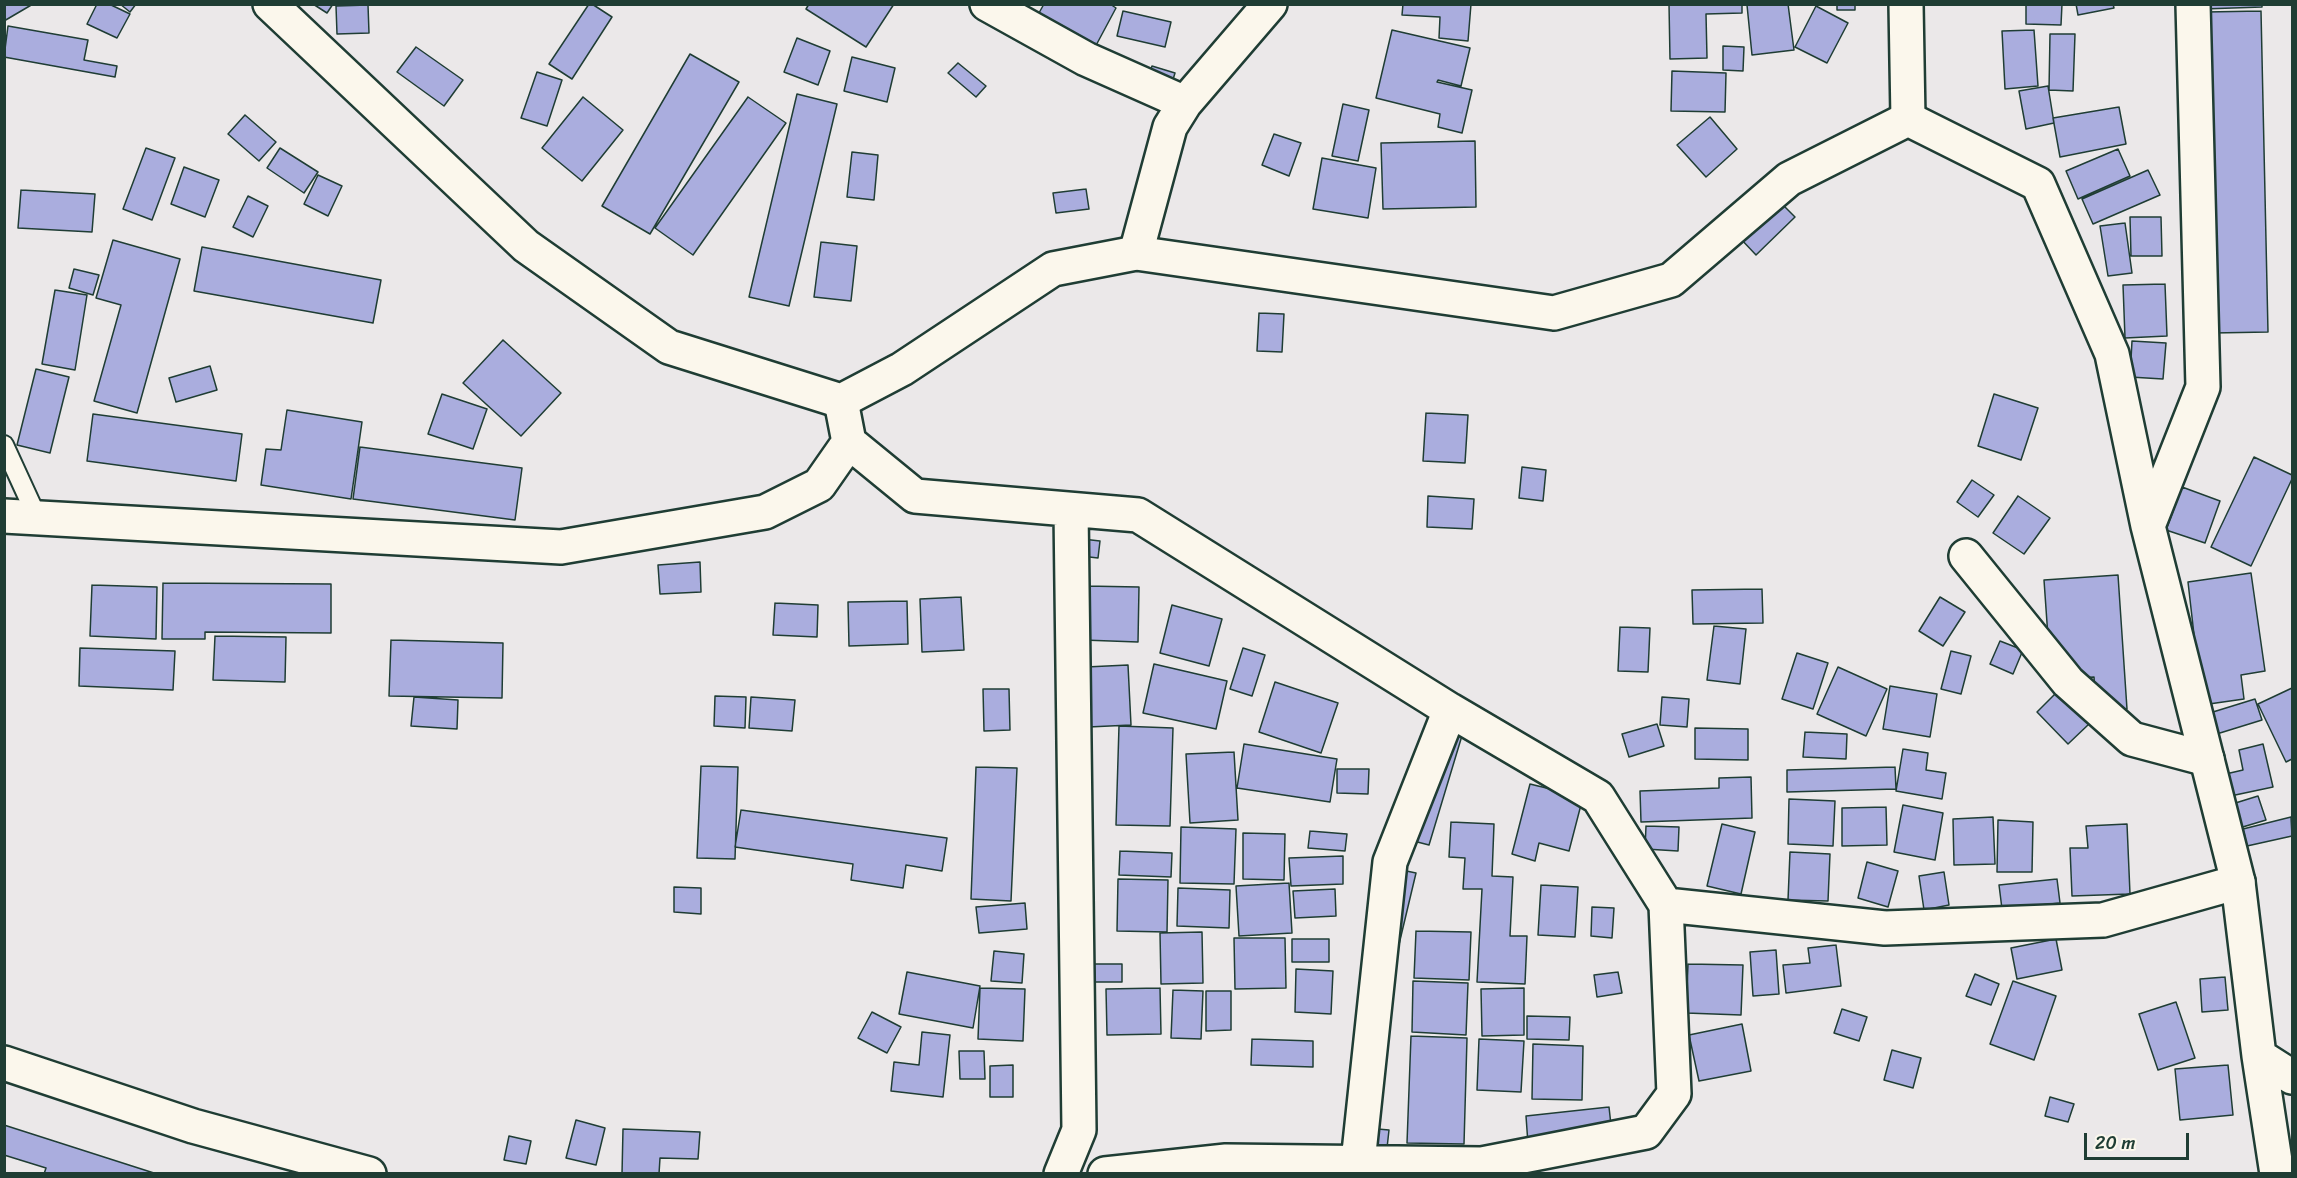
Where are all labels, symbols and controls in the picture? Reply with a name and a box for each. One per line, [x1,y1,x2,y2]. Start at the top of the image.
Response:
scale bar [2087,1121,2192,1159]
text: 20 m [2095,1127,2135,1159]

